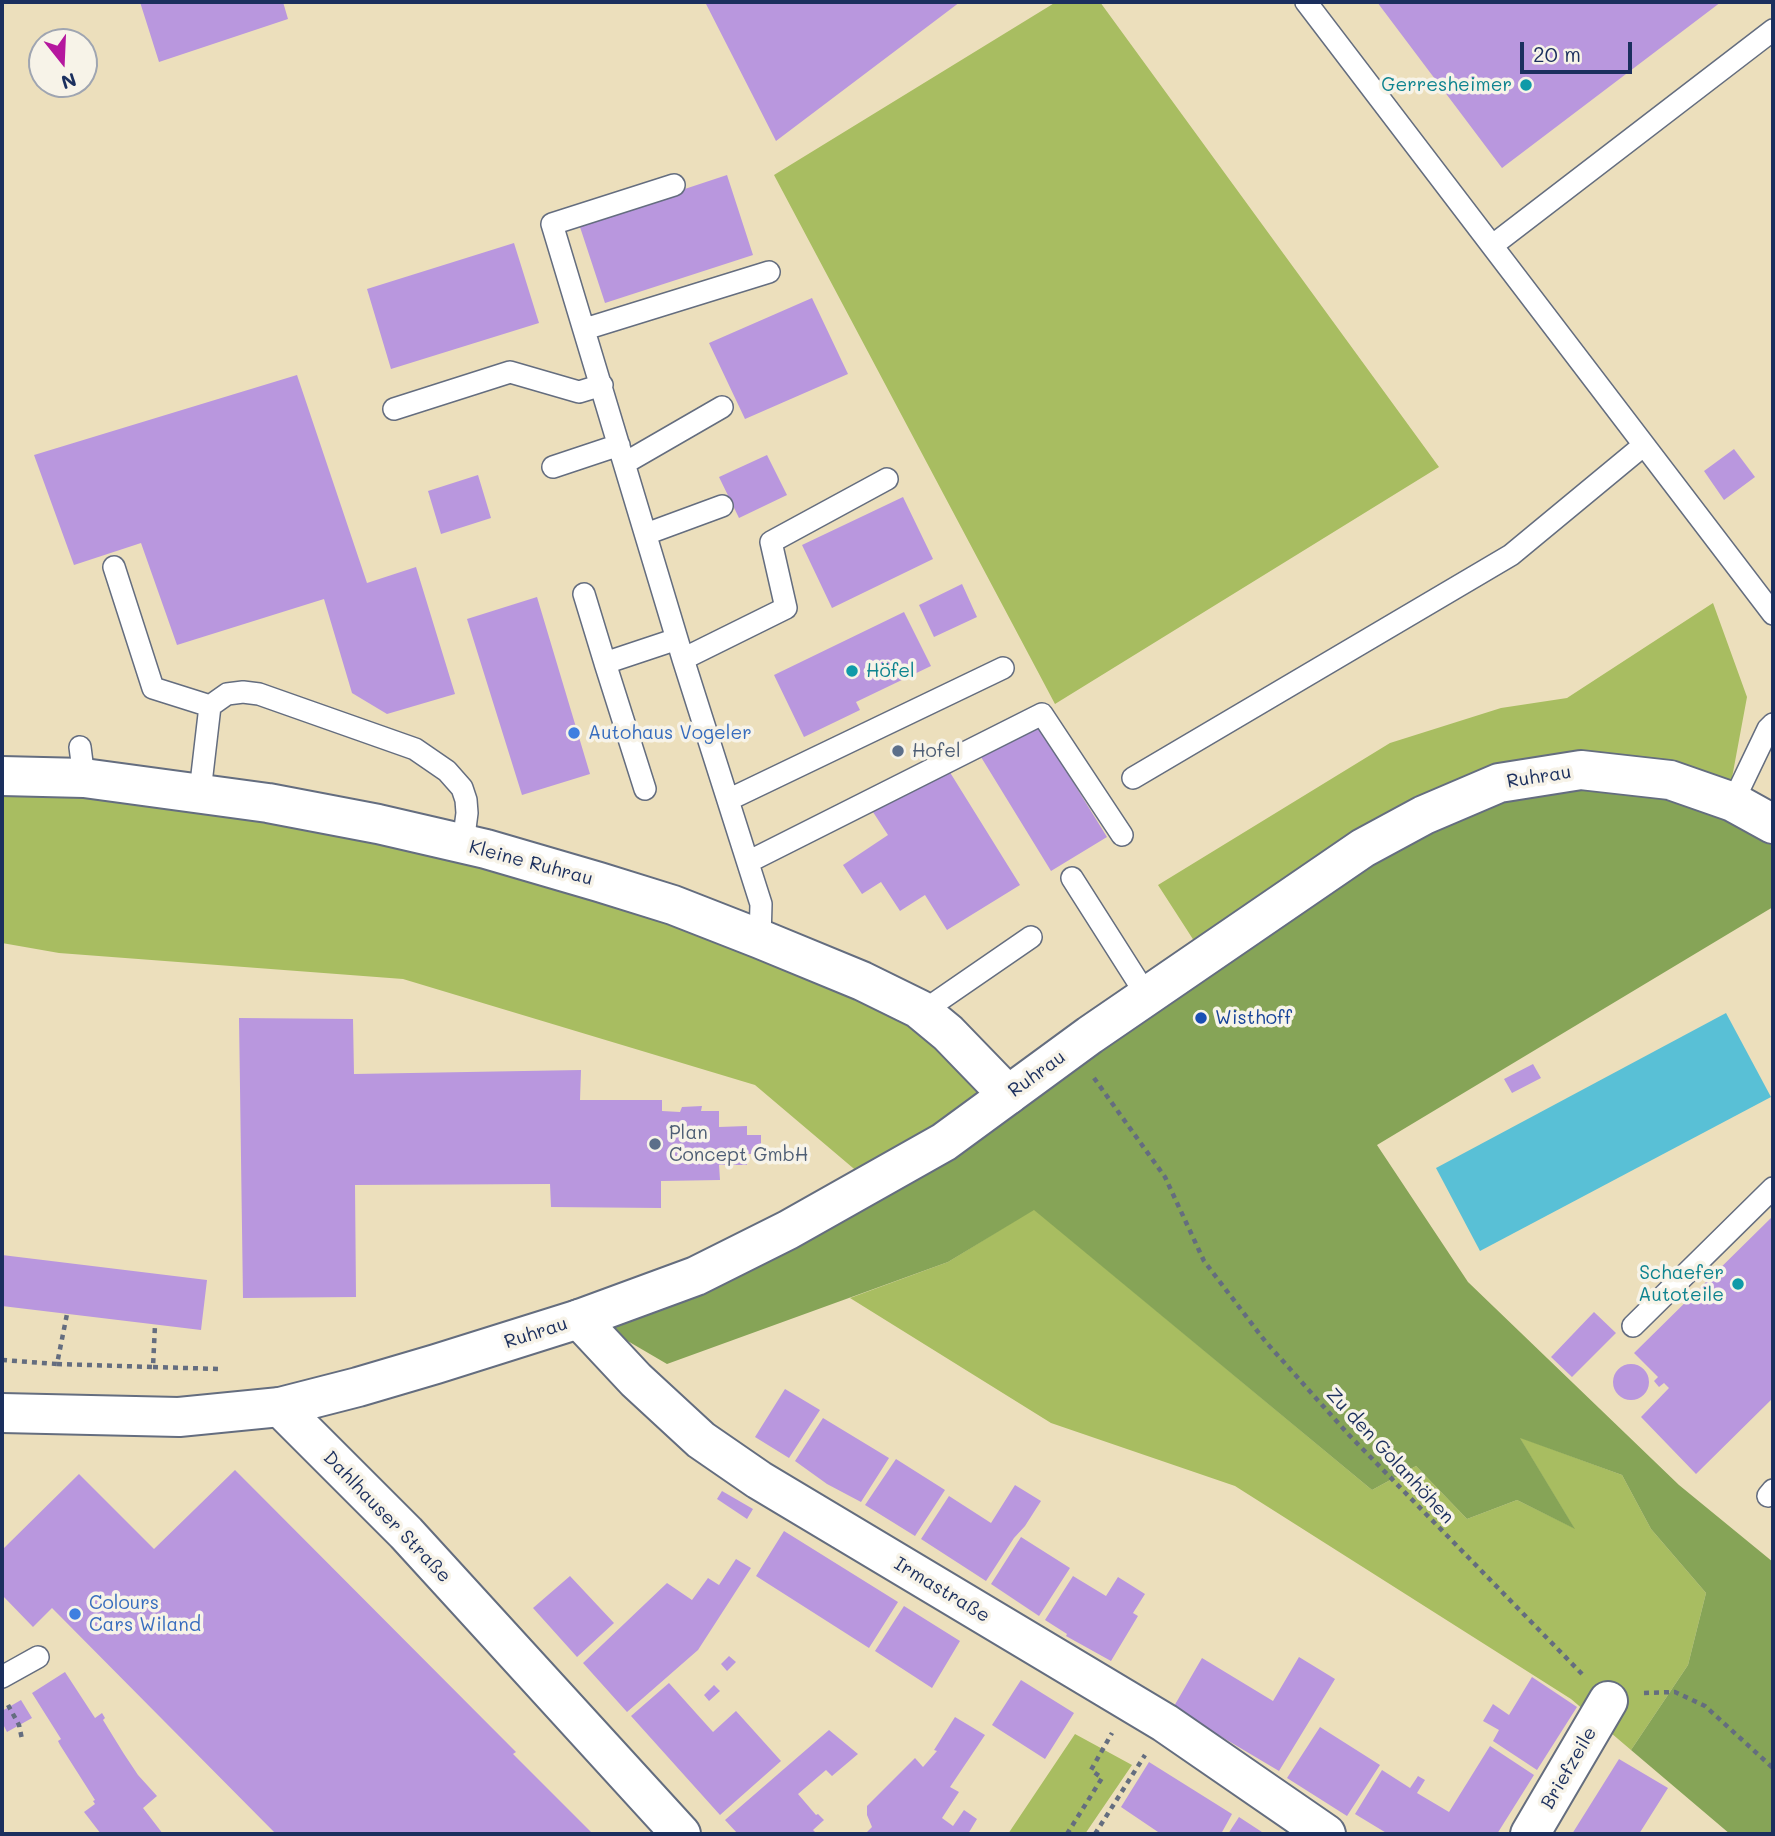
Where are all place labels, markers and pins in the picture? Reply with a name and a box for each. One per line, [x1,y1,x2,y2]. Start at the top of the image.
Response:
place label: Gerresheimer [1381,74,1512,96]
marker: Gerresheimer [1518,77,1534,93]
place label: Höfel [866,660,915,682]
marker: Höfel [844,663,860,679]
place label: Autohaus Vogeler [588,722,752,744]
marker: Autohaus Vogeler [566,725,582,741]
place label: Hofel [912,740,961,762]
marker: Hofel [890,743,906,759]
place label: Wisthoff [1215,1007,1292,1029]
marker: Wisthoff [1193,1010,1209,1026]
place label: Plan Concept GmbH [669,1122,808,1166]
marker: Plan Concept GmbH [647,1136,663,1152]
place label: Schaefer Autoteile [1638,1262,1724,1306]
marker: Schaefer Autoteile [1730,1276,1746,1292]
place label: Colours Cars Wiland [89,1592,201,1636]
marker: Colours Cars Wiland [67,1606,83,1622]

